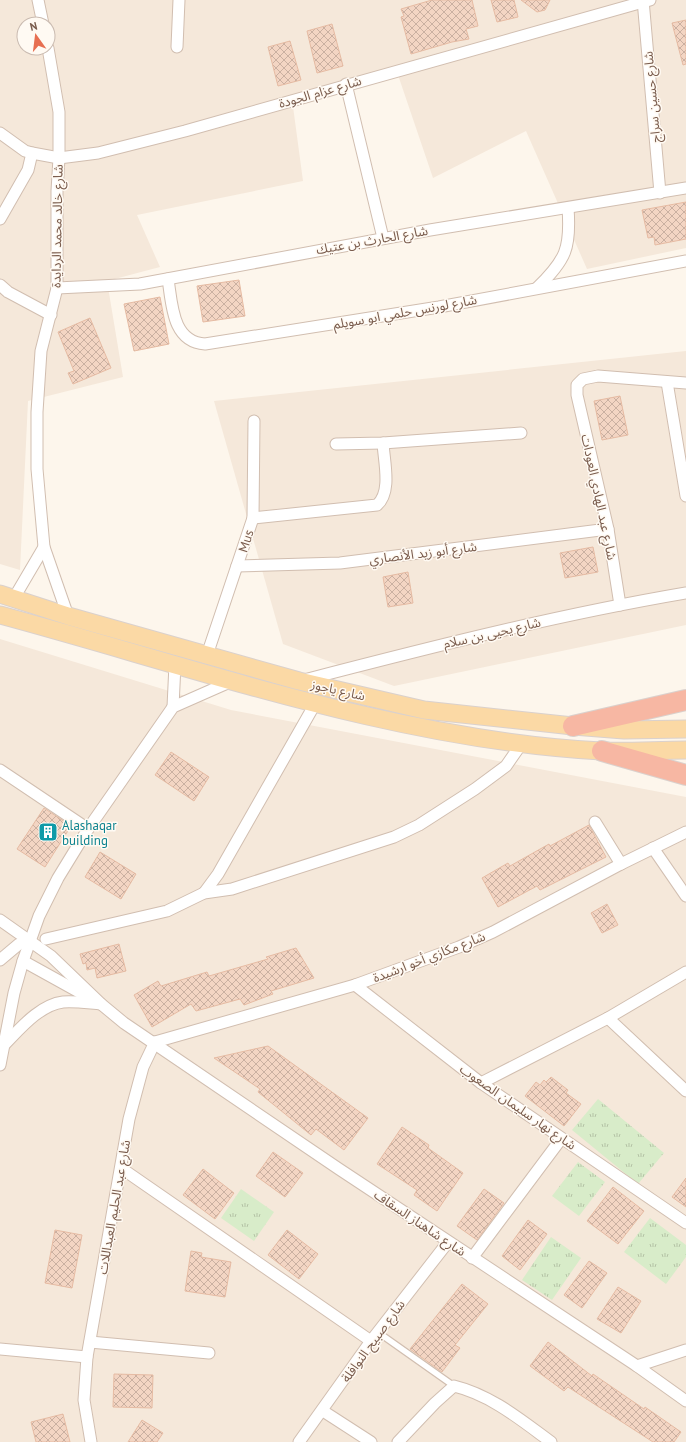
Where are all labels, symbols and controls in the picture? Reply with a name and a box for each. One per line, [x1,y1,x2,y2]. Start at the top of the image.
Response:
north arrow [16,16,56,56]
text: N [28,19,39,34]
street label: شارع حسين سراج [640,50,666,143]
street label: شارع عزام الجودة [277,72,364,114]
street label: شارع خالد محمد الردايدة [47,164,69,288]
street label: شارع الحارث بن عتيك [315,222,430,260]
street label: شارع لورنس حلمي ابو سويلم [332,291,479,335]
street label: شارع عبد الهادي العودات [575,433,621,562]
street label: Mus [234,528,258,554]
street label: شارع أبو زيد الأنصاري [368,538,478,570]
street label: شارع يحيى بن سلام [442,614,543,654]
street label: شارع ياجوز [308,675,367,706]
place label: Alashaqar building [62,817,117,849]
building icon: Alashaqar building [37,821,59,843]
street label: شارع مكازي أخو ارشيدة [370,928,488,988]
street label: شارع نهار سليمان الصعوب [455,1060,579,1155]
street label: شارع عبد الحليم العبداللات [94,1138,136,1276]
street label: شارع شاهناز السقاف [370,1186,469,1262]
street label: شارع صبيح النوافلة [337,1296,410,1387]

